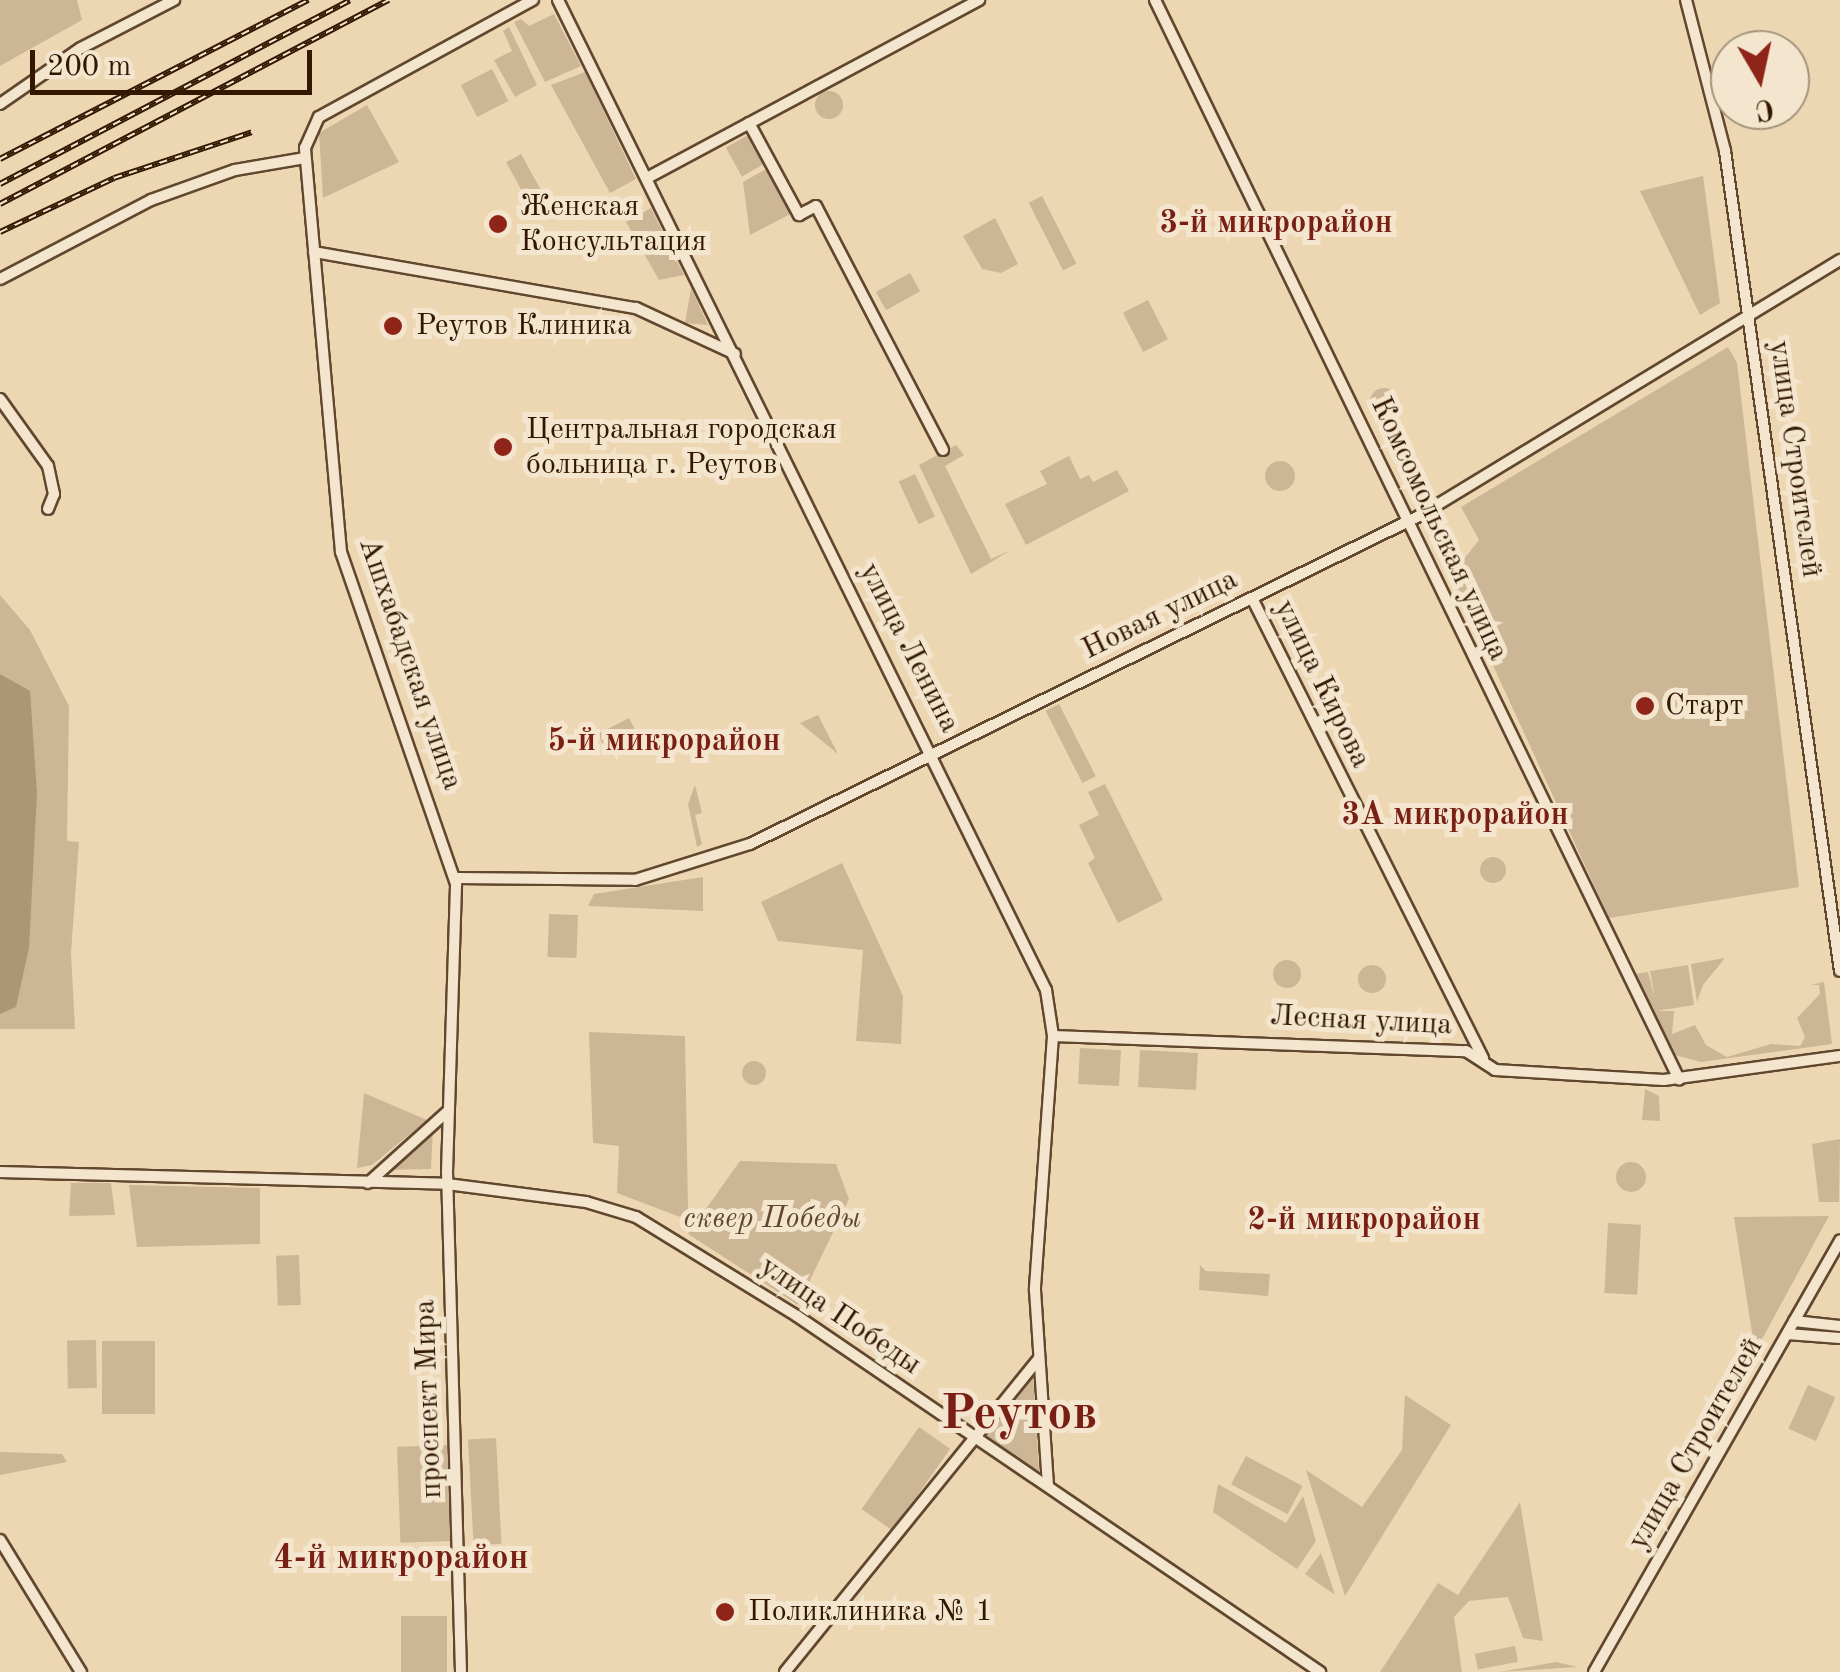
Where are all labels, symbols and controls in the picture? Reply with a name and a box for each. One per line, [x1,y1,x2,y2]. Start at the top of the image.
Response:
scale bar [35,30,318,92]
north arrow [1710,30,1810,130]
text: 200 m [47,52,131,82]
text: С [1753,92,1776,123]
place label: Женская Консультация [520,189,707,260]
district label: 3-й микрорайон [1159,205,1393,243]
marker: Женская Консультация [485,211,511,237]
place label: Реутов Клиника [416,308,632,344]
marker: Реутов Клиника [380,313,406,339]
street label: улица Строителей [1761,338,1829,580]
street label: Комсомольская улица [1362,391,1516,667]
place label: Центральная городская больница г. Реутов [526,412,837,482]
marker: Центральная городская больница г. Реутов [490,434,516,460]
street label: Ашхабадская улица [350,533,470,795]
street label: улица Ленина [851,557,967,739]
street label: Новая улица [1076,562,1244,668]
street label: улица Кирова [1266,594,1378,774]
place label: Старт [1665,688,1744,724]
marker: Старт [1634,695,1656,717]
district label: 5-й микрорайон [547,723,781,761]
district label: 3А микрорайон [1341,797,1569,835]
street label: Лесная улица [1269,998,1453,1044]
park label: сквер Победы [683,1201,861,1237]
district label: 2-й микрорайон [1247,1202,1481,1240]
street label: улица Победы [752,1249,928,1383]
street label: проспект Мира [408,1299,450,1499]
street label: улица Строителей [1621,1332,1771,1556]
district label: Реутов [940,1386,1098,1446]
district label: 4-й микрорайон [274,1538,528,1580]
place label: Поликлиника № 1 [748,1594,993,1630]
marker: Поликлиника № 1 [712,1599,738,1625]

